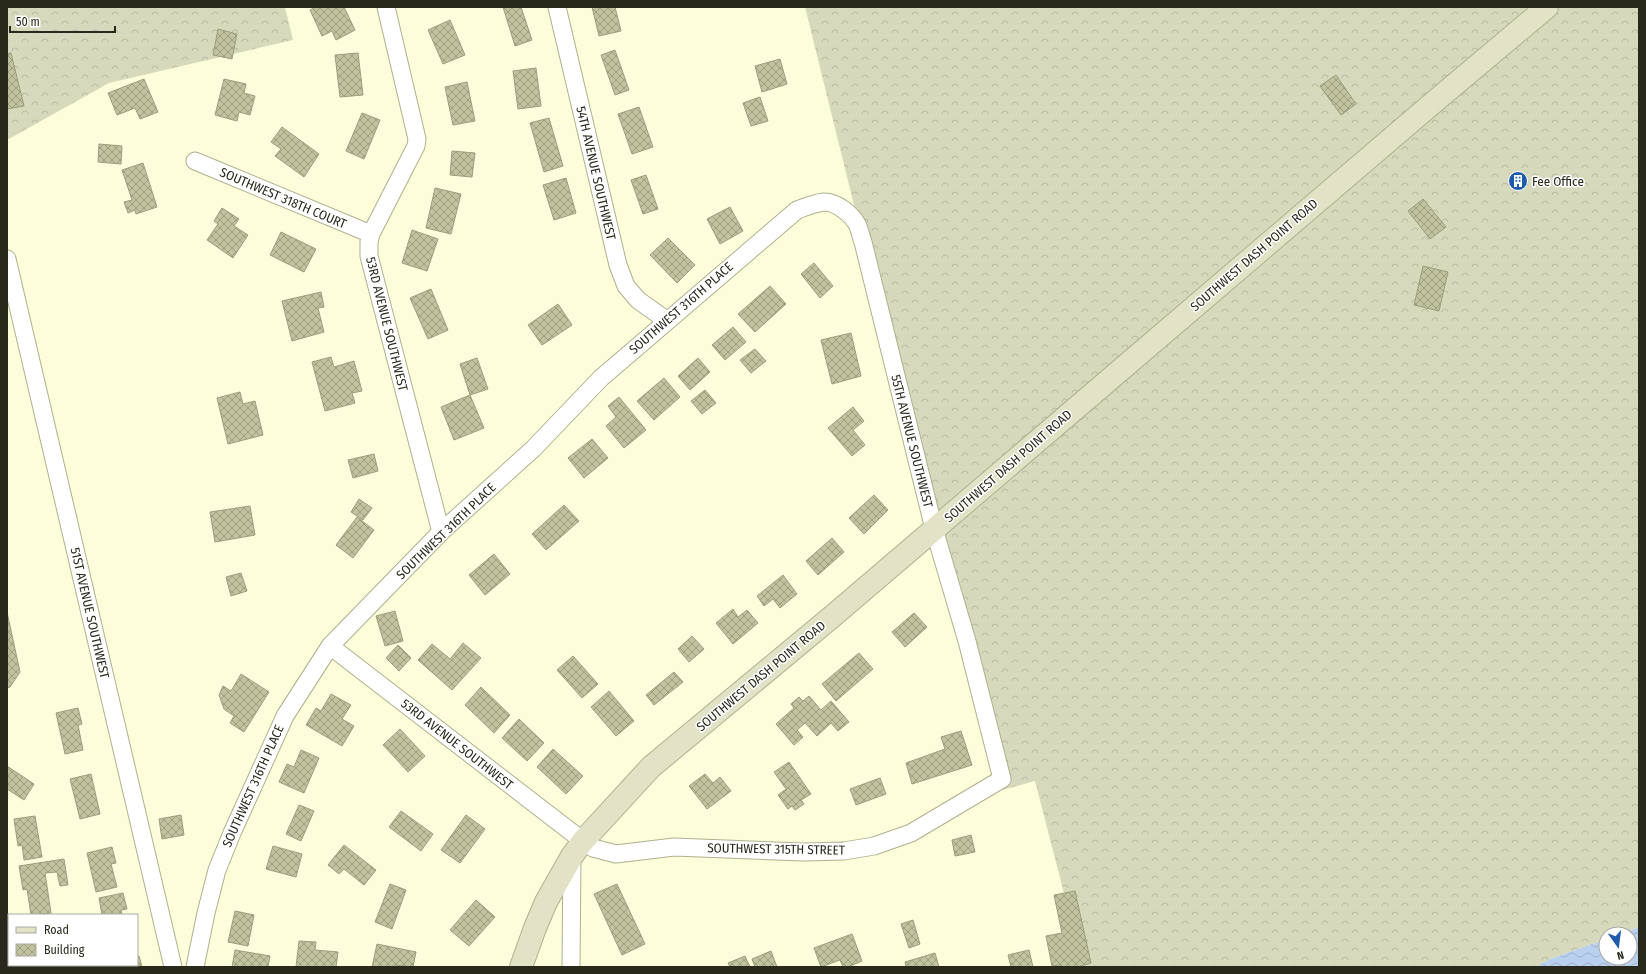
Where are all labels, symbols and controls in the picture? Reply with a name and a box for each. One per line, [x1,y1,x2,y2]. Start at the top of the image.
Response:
scale bar [10,8,115,34]
text: 50 m [16,15,40,29]
street label: 54TH AVENUE SOUTHWEST [573,105,619,241]
street label: SOUTHWEST 318TH COURT [218,165,348,231]
building icon: Fee Office [1507,170,1529,192]
place label: Fee Office [1532,174,1584,189]
street label: SOUTHWEST DASH POINT ROAD [1187,196,1321,314]
street label: 53RD AVENUE SOUTHWEST [363,255,411,393]
street label: SOUTHWEST 316TH PLACE [626,259,736,357]
street label: 55TH AVENUE SOUTHWEST [888,373,936,509]
street label: SOUTHWEST DASH POINT ROAD [941,407,1075,525]
street label: SOUTHWEST 316TH PLACE [393,480,499,582]
street label: 51ST AVENUE SOUTHWEST [68,546,112,680]
street label: SOUTHWEST DASH POINT ROAD [694,618,828,734]
street label: 53RD AVENUE SOUTHWEST [398,696,516,792]
street label: SOUTHWEST 316TH PLACE [219,722,287,850]
street label: SOUTHWEST 315TH STREET [707,840,845,858]
legend [8,914,138,966]
text: Road [44,923,69,937]
north arrow [1598,926,1638,966]
text: Building [44,943,85,957]
text: N [1616,948,1625,962]

